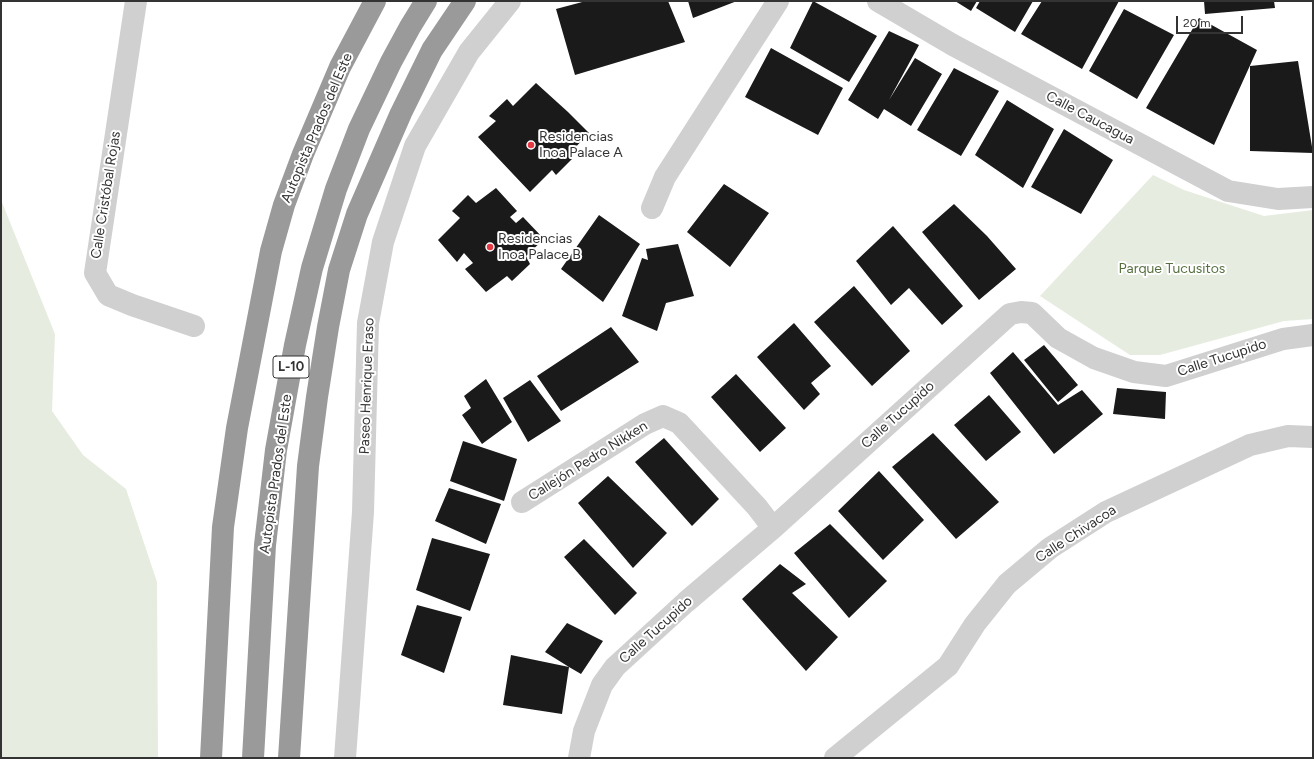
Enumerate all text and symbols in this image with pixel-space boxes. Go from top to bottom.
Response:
scale bar [1178,8,1245,34]
text: 20 m [1183,16,1211,30]
street label: Autopista Prados del Este [278,51,356,205]
street label: Calle Caucagua [1043,88,1137,148]
place label: Residencias Inoa Palace A [539,129,623,162]
street label: Calle Cristóbal Rojas [88,130,124,260]
marker: Residencias Inoa Palace A [526,140,536,150]
place label: Residencias Inoa Palace B [498,231,581,264]
marker: Residencias Inoa Palace B [485,242,495,252]
park label: Parque Tucusitos [1119,261,1225,277]
street label: Paseo Henrique Eraso [356,317,378,455]
street label: Calle Tucupido [1175,336,1269,380]
road number: L-10 [273,356,309,378]
street label: Calle Tucupido [858,378,938,452]
street label: Autopista Prados del Este [256,393,296,555]
street label: Callejón Pedro Nikken [525,418,651,504]
street label: Calle Chivacoa [1033,502,1119,566]
street label: Calle Tucupido [616,593,696,667]

